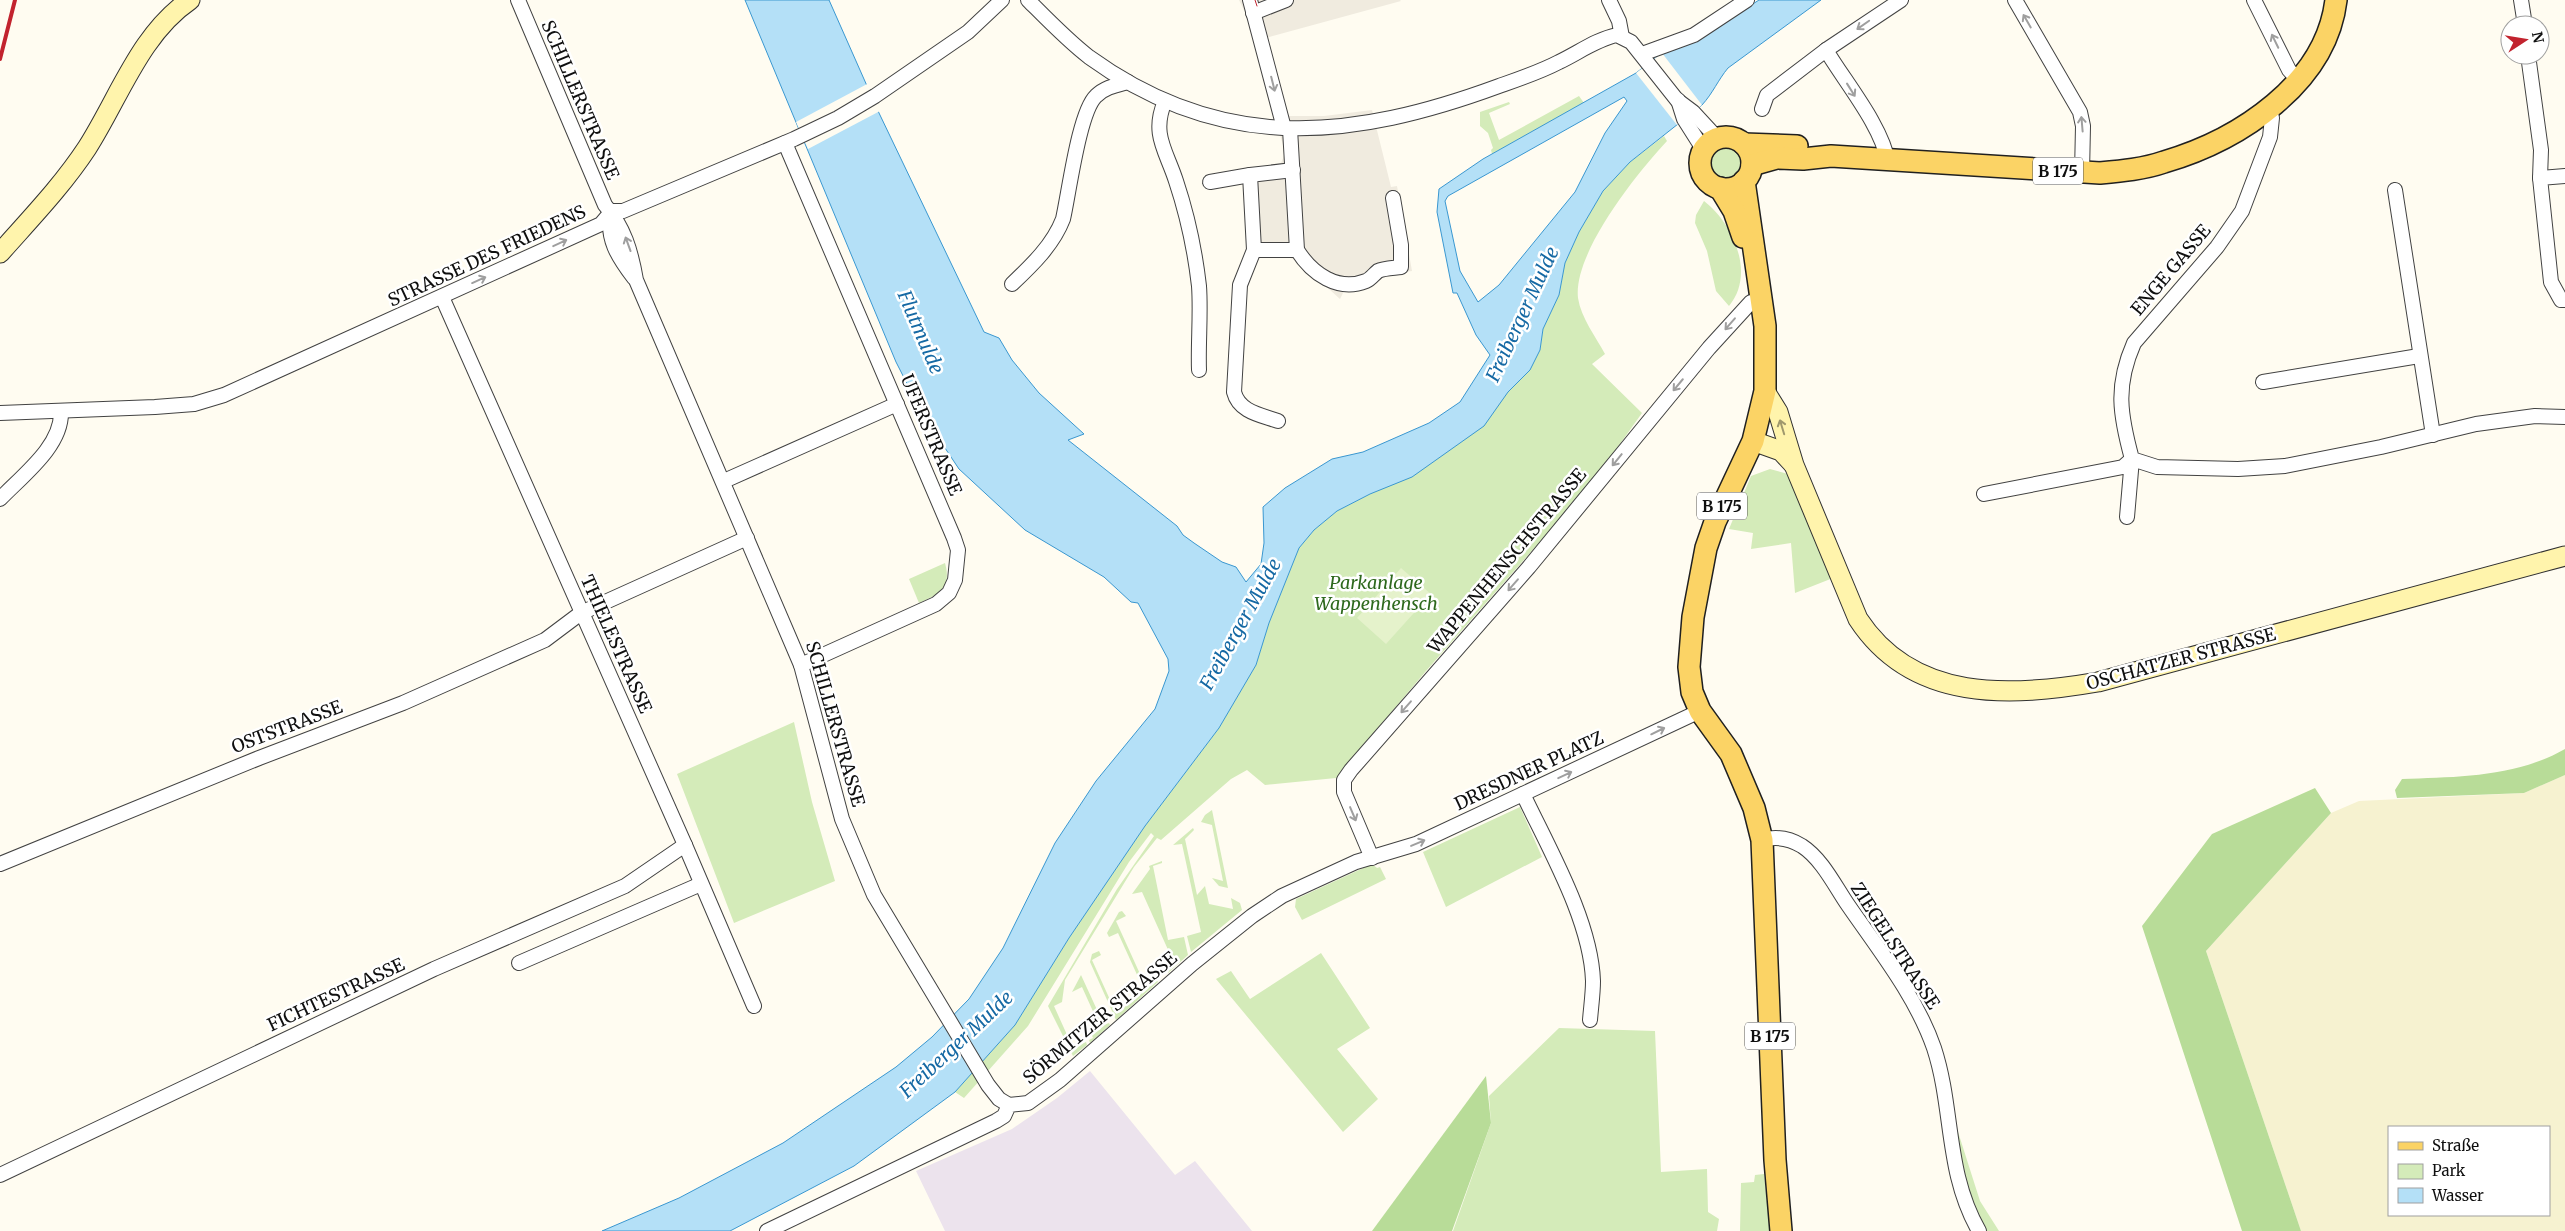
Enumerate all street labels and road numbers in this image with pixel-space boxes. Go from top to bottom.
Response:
street label: SCHILLERSTRASSE [536,17,625,183]
road number: B 175 [2033,158,2083,185]
street label: STRASSE DES FRIEDENS [384,199,590,312]
street label: ENGE GASSE [2126,219,2216,320]
street label: UFERSTRASSE [896,371,968,499]
street label: WAPPENHENSCHSTRASSE [1422,463,1591,659]
road number: B 175 [1697,492,1747,520]
street label: THIELESTRASSE [576,571,657,717]
street label: OSCHATZER STRASSE [2084,622,2279,695]
street label: SCHILLERSTRASSE [801,639,870,810]
street label: OSTSTRASSE [228,695,346,758]
street label: DRESDNER PLATZ [1451,726,1607,815]
street label: ZIEGELSTRASSE [1846,878,1945,1014]
street label: SÖRMITZER STRASSE [1018,946,1182,1089]
street label: FICHTESTRASSE [264,952,409,1036]
road number: B 175 [1745,1022,1795,1050]

